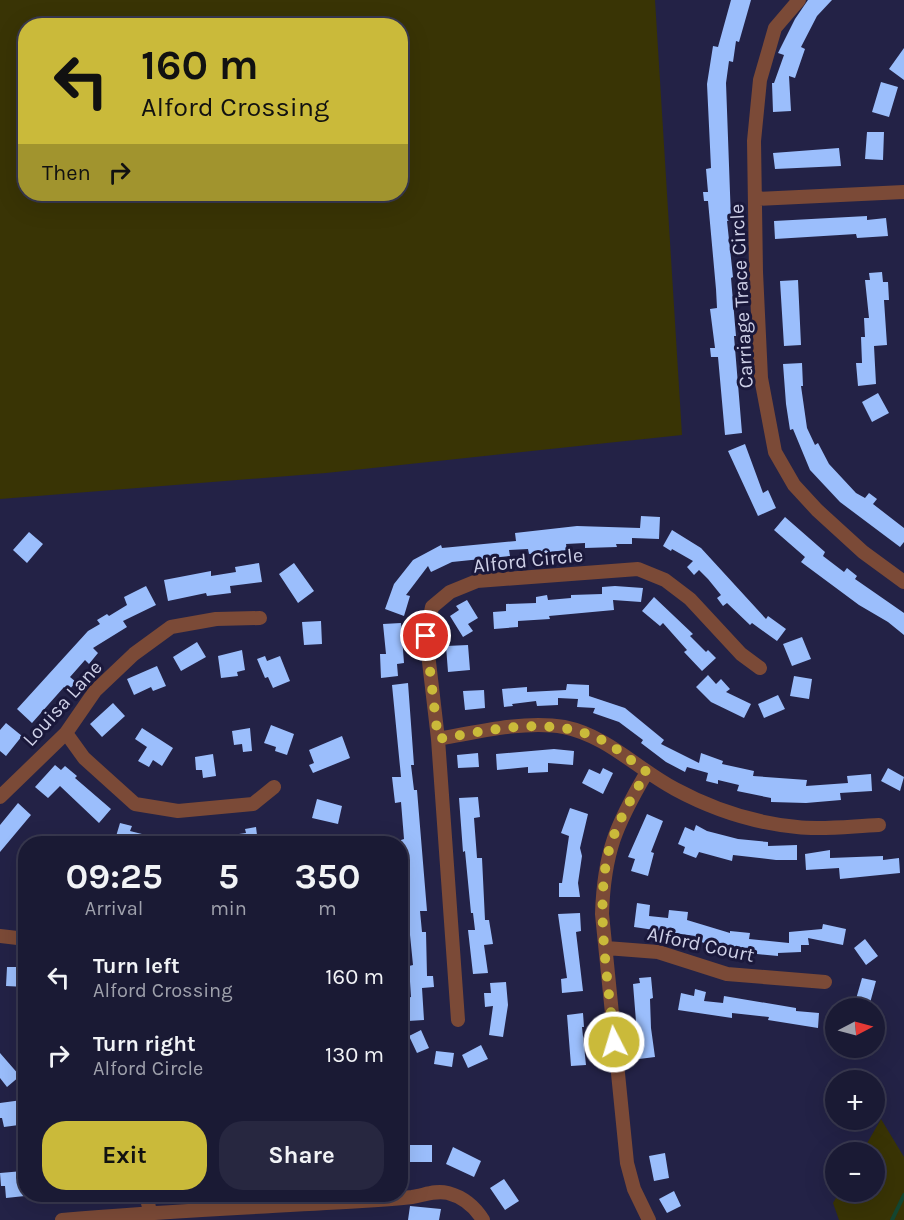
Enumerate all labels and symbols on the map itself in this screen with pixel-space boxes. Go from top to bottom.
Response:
street label: Carriage Trace Circle [725,203,758,389]
street label: Alford Circle [472,543,584,578]
pin [400,610,451,661]
street label: Louisa Lane [18,656,107,751]
street label: Alford Court [645,922,757,967]
north arrow [825,998,885,1058]
position arrow [582,1010,646,1074]

